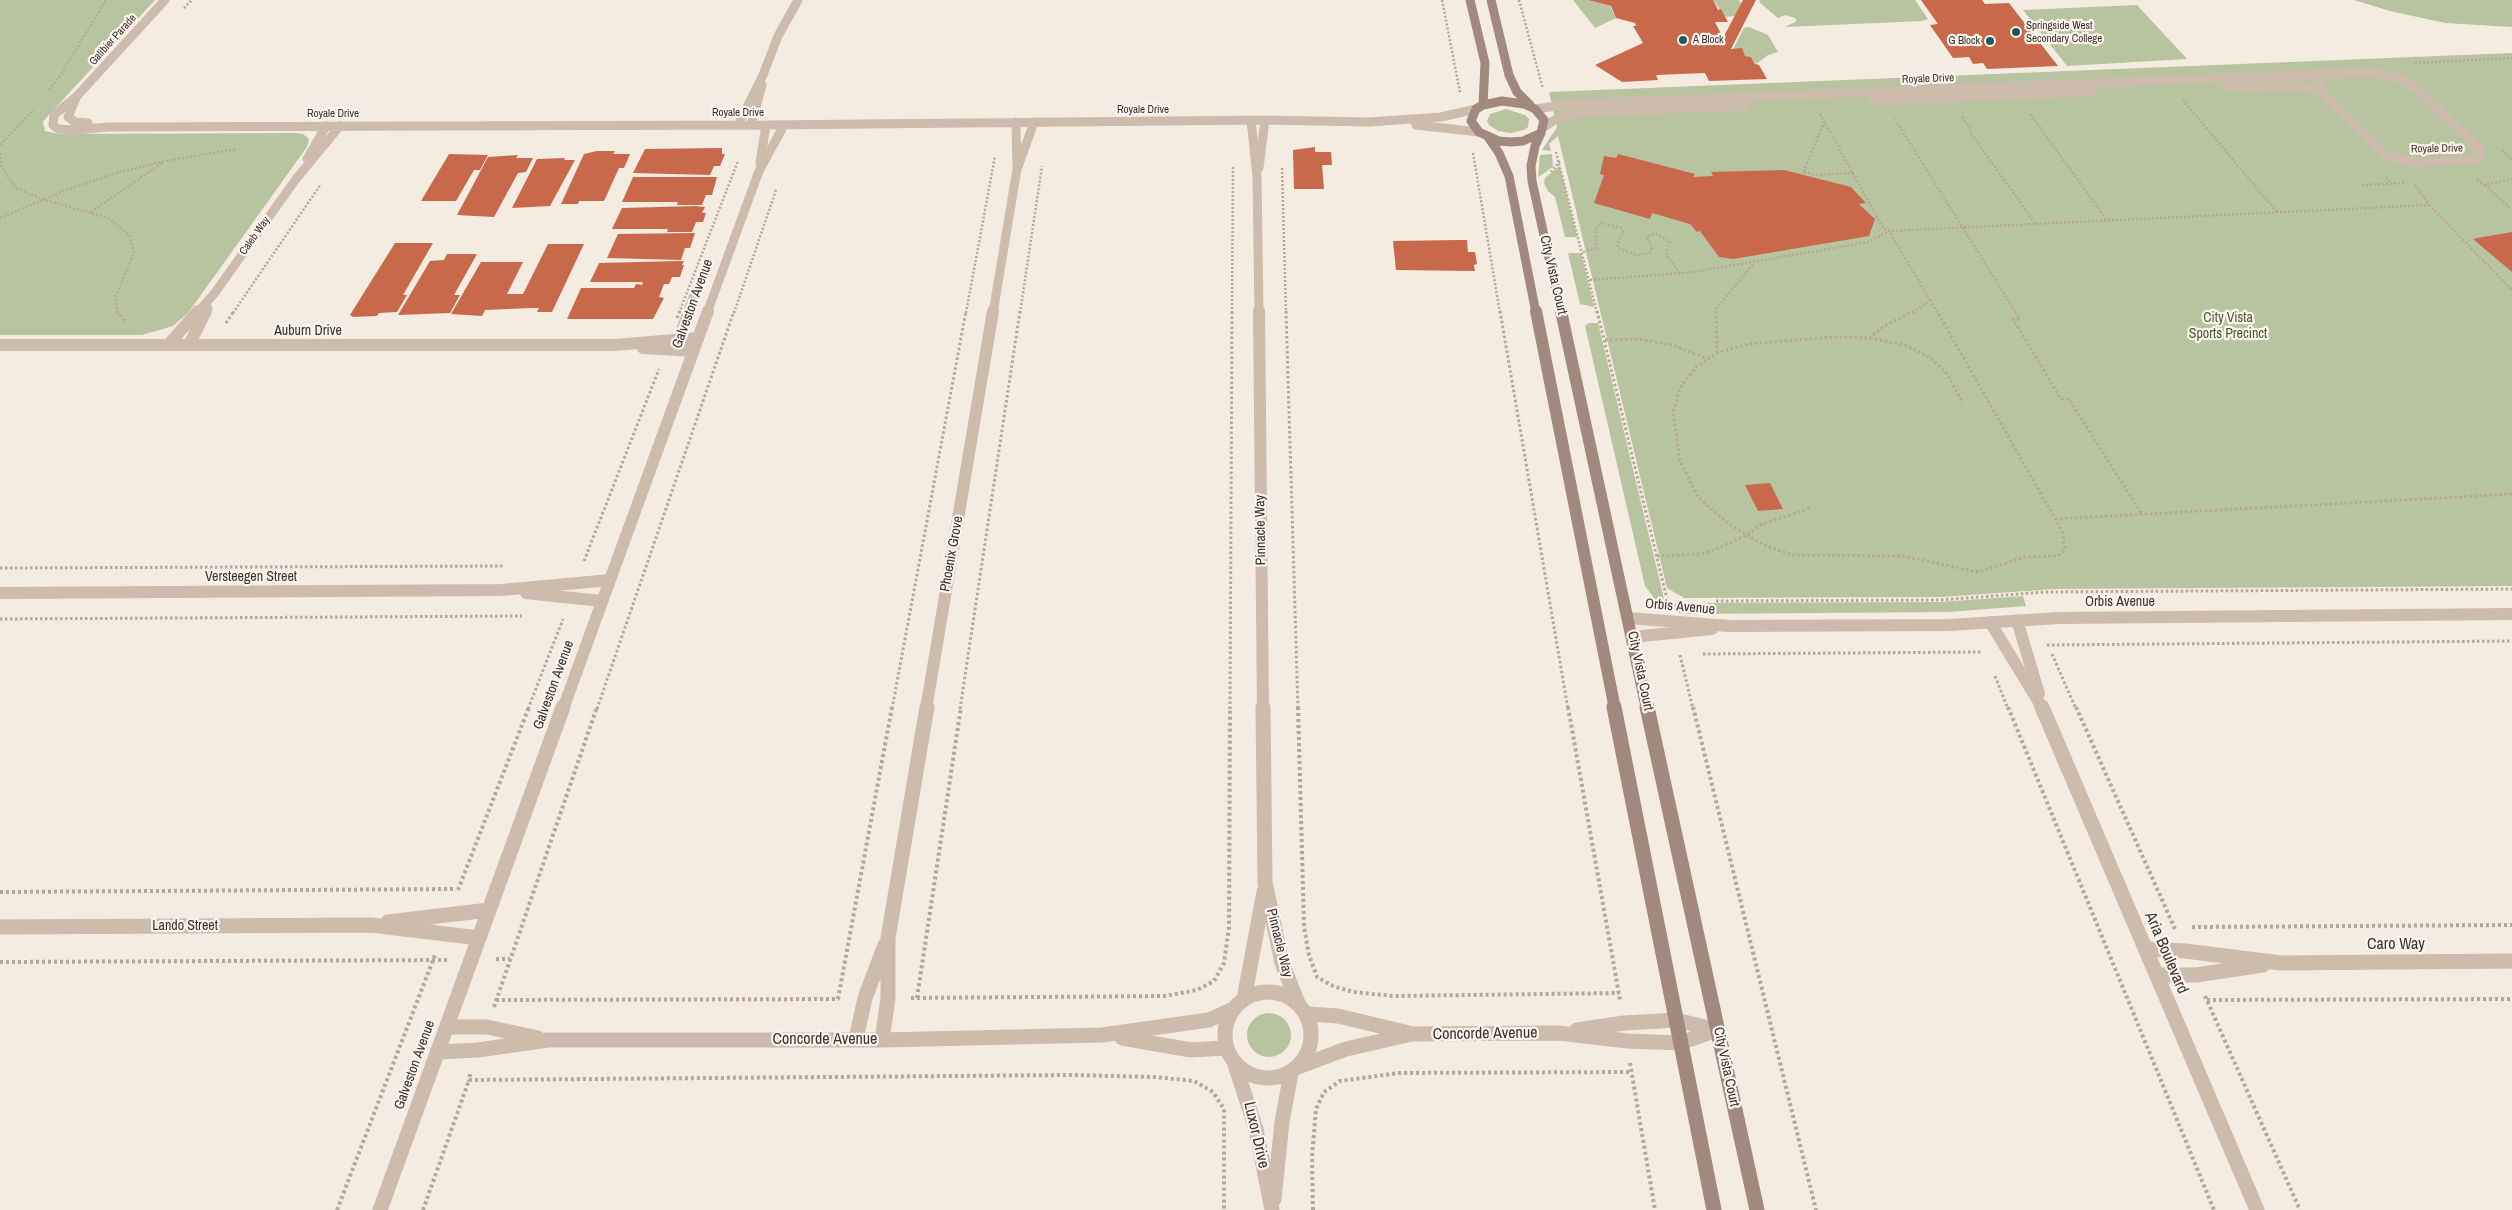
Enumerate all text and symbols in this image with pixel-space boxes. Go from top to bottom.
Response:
street label: Galibier Parade [87,12,139,68]
place label: Springside West Secondary College [2026,19,2102,45]
marker: Springside West Secondary College [2010,26,2022,38]
place label: A Block [1693,33,1724,47]
marker: A Block [1677,34,1689,46]
place label: G Block [1948,34,1980,48]
marker: G Block [1984,35,1996,47]
street label: Royale Drive [1902,71,1954,87]
street label: Royale Drive [1117,103,1169,117]
street label: Royale Drive [712,106,764,120]
street label: Royale Drive [307,107,359,121]
street label: Royale Drive [2411,142,2463,156]
street label: Caleb Way [237,214,273,258]
street label: City Vista Court [1536,234,1570,316]
street label: Galveston Avenue [669,257,717,351]
park label: City Vista Sports Precinct [2189,310,2267,342]
street label: Auburn Drive [274,323,342,339]
street label: Pinnacle Way [1252,495,1270,565]
street label: Phoenix Grove [937,515,967,593]
street label: Versteegen Street [205,569,297,585]
street label: Orbis Avenue [2085,594,2155,610]
street label: Orbis Avenue [1644,596,1716,618]
street label: City Vista Court [1623,630,1657,712]
street label: Galveston Avenue [530,638,578,732]
street label: Pinnacle Way [1262,907,1296,979]
street label: Aria Boulevard [2140,909,2192,997]
street label: Lando Street [152,918,218,934]
street label: Caro Way [2367,935,2425,955]
street label: Galveston Avenue [391,1018,439,1112]
street label: Concorde Avenue [1432,1023,1538,1045]
street label: City Vista Court [1709,1026,1743,1108]
street label: Concorde Avenue [773,1030,877,1050]
street label: Luxor Drive [1239,1100,1273,1170]

